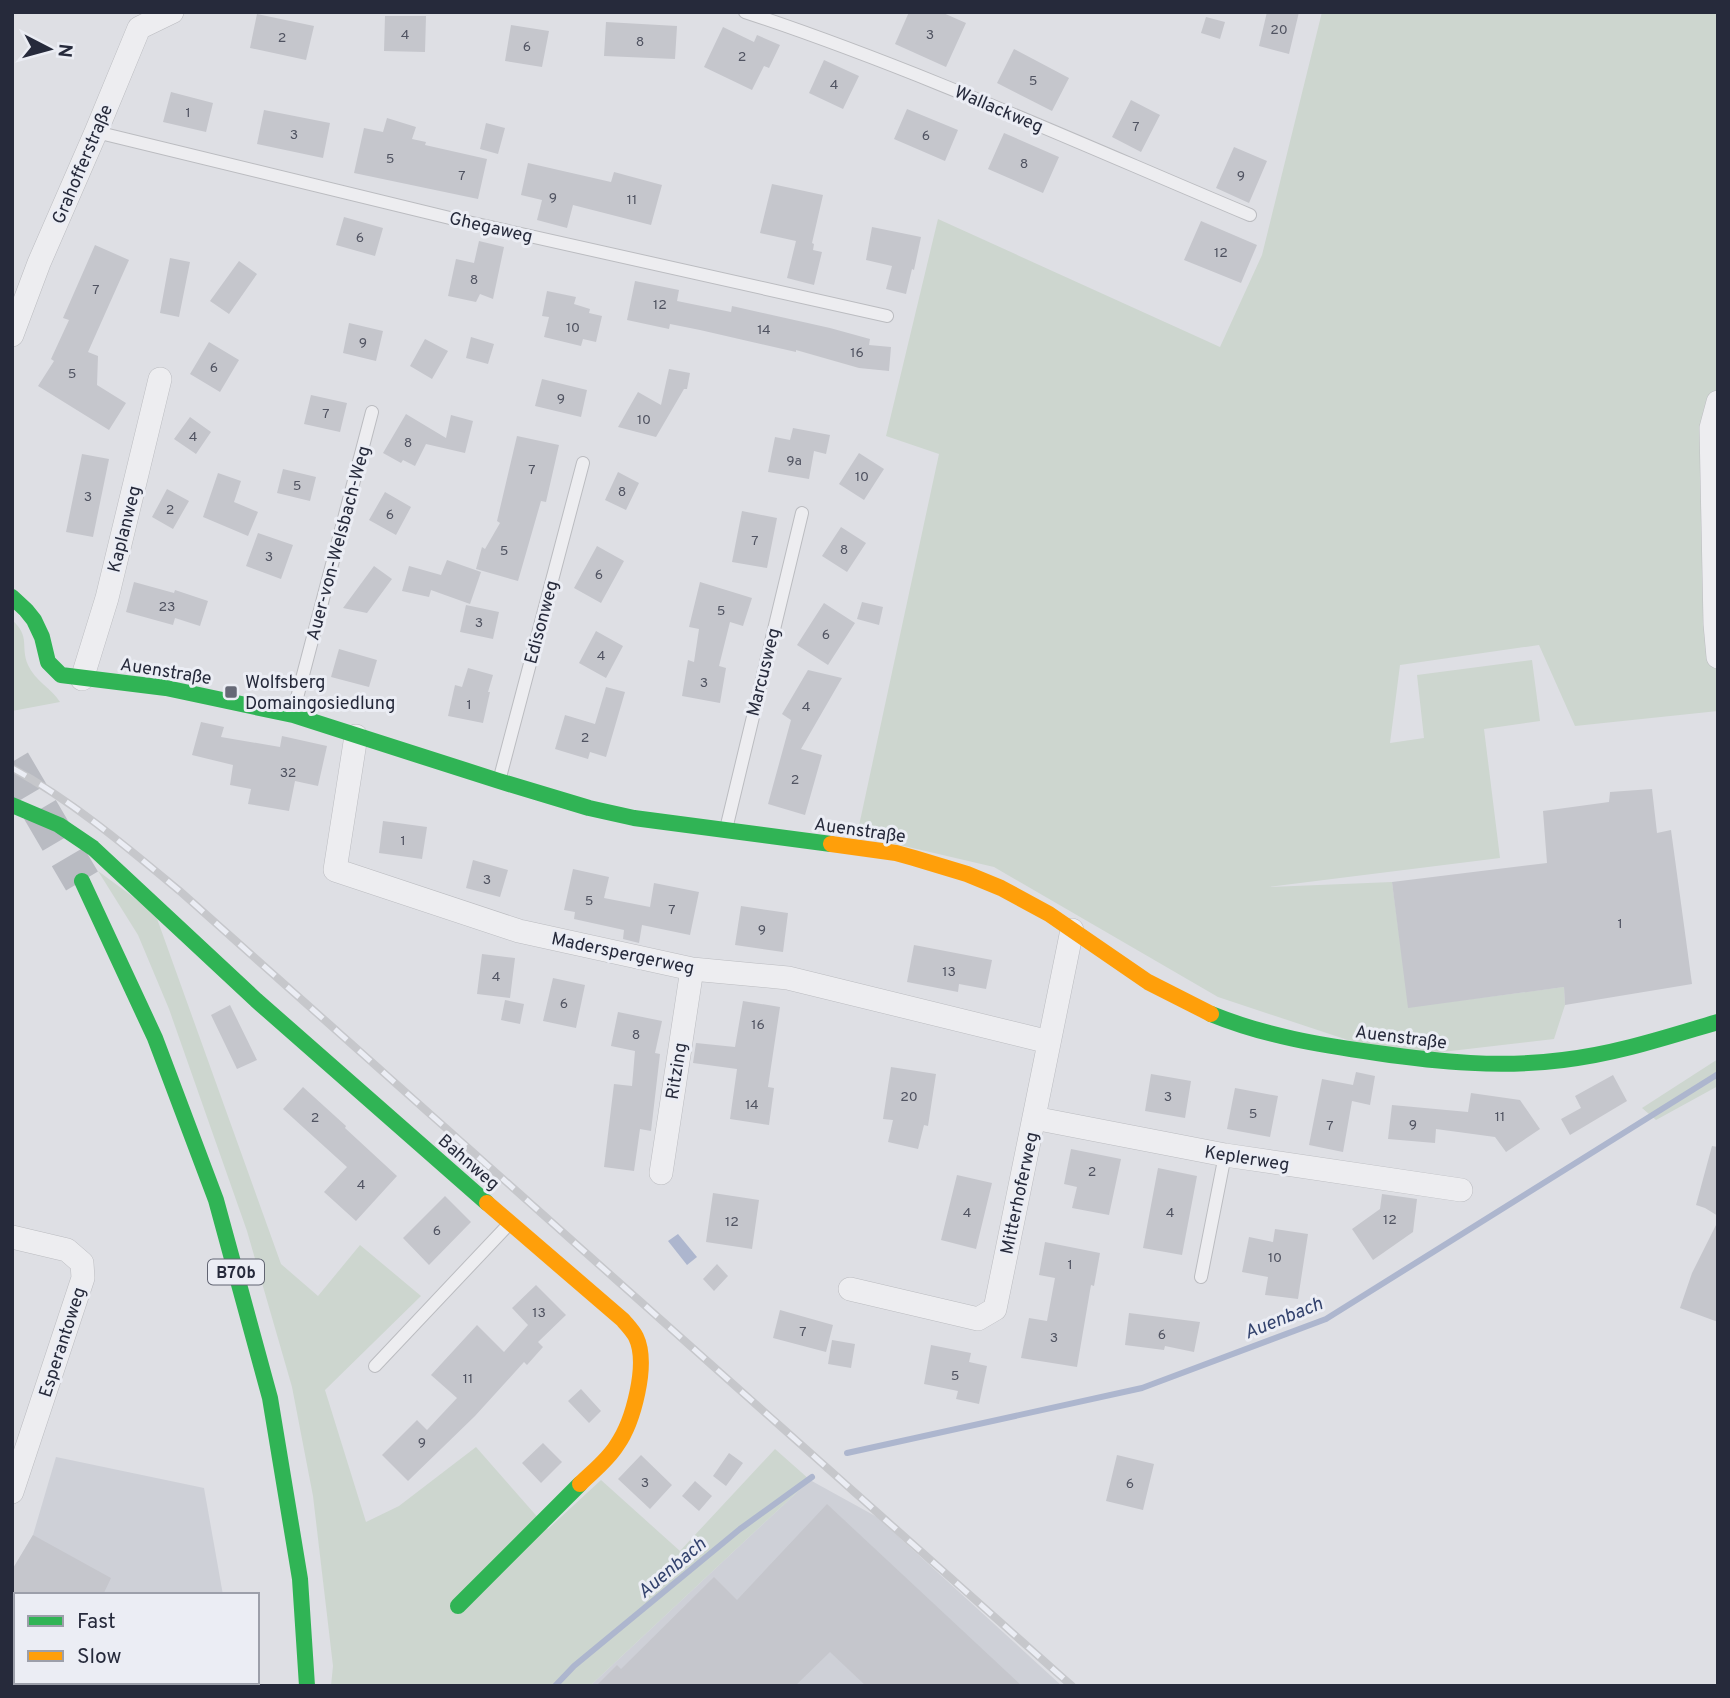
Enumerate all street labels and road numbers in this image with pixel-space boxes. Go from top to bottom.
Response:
street label: Wallackweg [950,81,1046,139]
street label: Grahofferstraße [48,101,119,228]
street label: Ghegaweg [447,208,535,249]
street label: Auer-von-Welsbach-Weg [302,444,377,643]
street label: Kaplanweg [104,484,147,575]
street label: Edisonweg [520,578,565,667]
street label: Marcusweg [742,626,787,719]
street label: Auenstraße [118,654,213,691]
street label: Auenstraße [813,814,907,849]
street label: Maderspergerweg [549,928,696,981]
street label: Auenstraße [1354,1021,1448,1056]
street label: Ritzing [662,1041,693,1101]
street label: Bahnweg [432,1130,504,1196]
street label: Mitterhoferweg [996,1130,1045,1257]
street label: Keplerweg [1203,1141,1291,1178]
road number: B70b [208,1260,264,1284]
street label: Esperantoweg [35,1284,92,1401]

